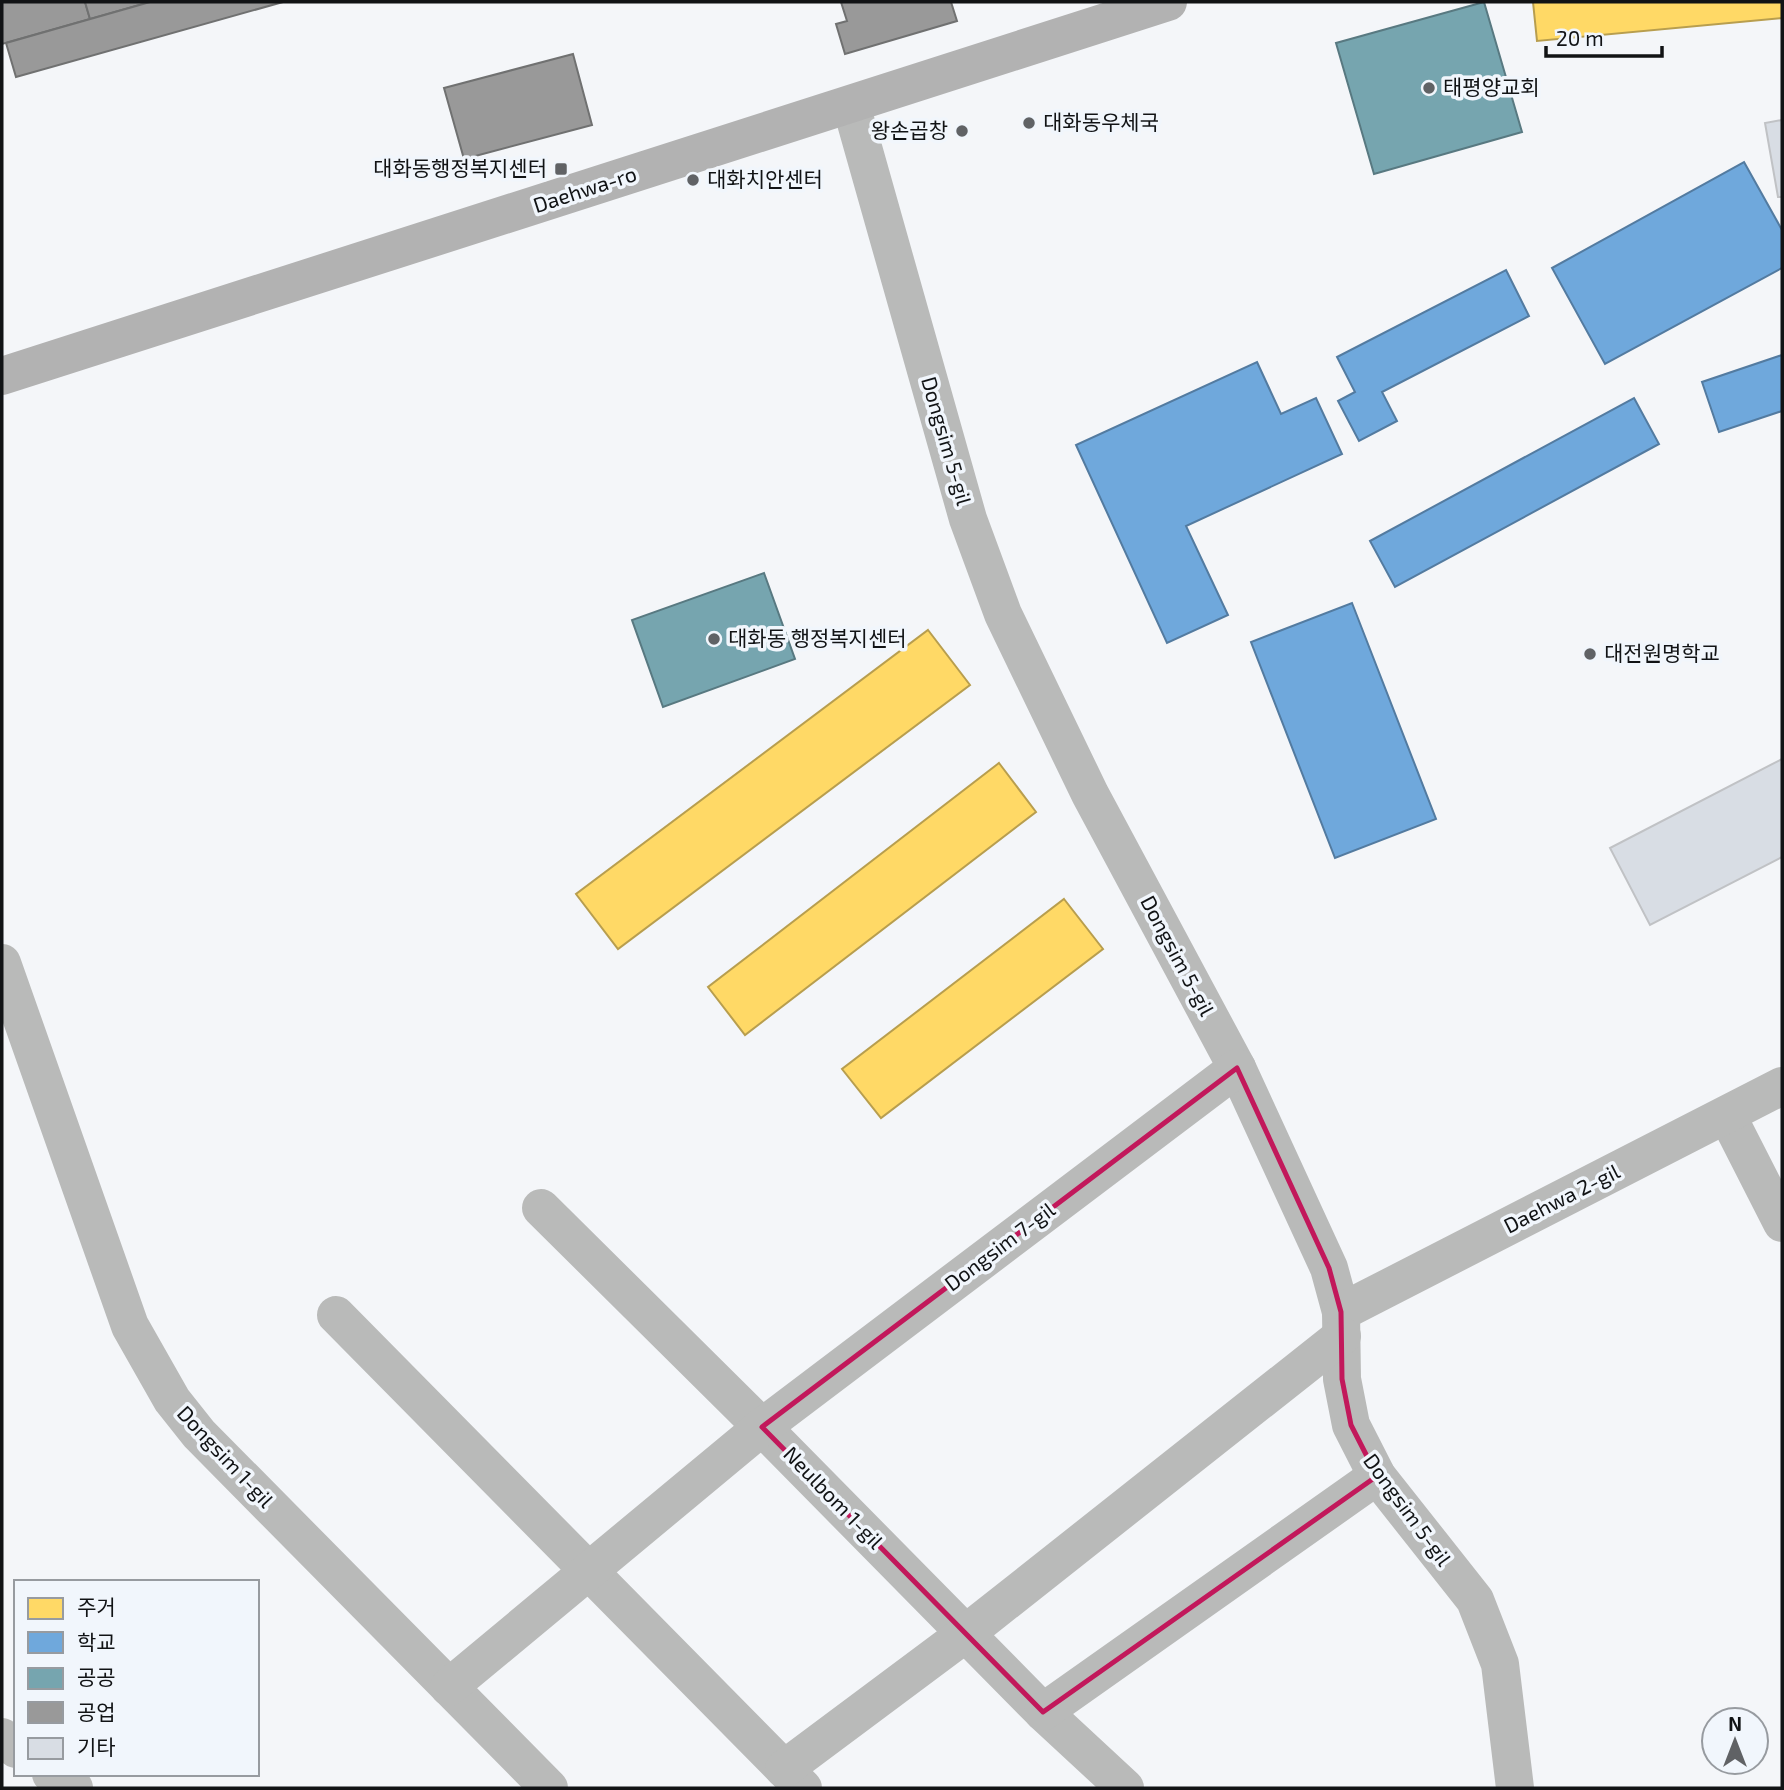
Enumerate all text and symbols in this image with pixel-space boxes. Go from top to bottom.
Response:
scale bar [1546,14,1662,58]
text: 20 m [1556,25,1604,50]
place label: 태평양교회 [1443,74,1540,99]
marker: 태평양교회 [1421,80,1437,96]
place label: 대화동우체국 [1043,109,1159,134]
marker: 대화동우체국 [1021,115,1037,131]
place label: 왕손곱창 [871,117,948,142]
marker: 왕손곱창 [954,123,970,139]
place label: 대화동행정복지센터 [373,155,547,180]
street label: Daehwa-ro [530,160,639,217]
marker: 대화동행정복지센터 [553,161,569,177]
place label: 대화치안센터 [707,166,823,191]
marker: 대화치안센터 [685,172,701,188]
street label: Dongsim 5-gil [917,373,978,508]
place label: 대화동 행정복지센터 [728,625,907,650]
marker: 대화동 행정복지센터 [706,631,722,647]
place label: 대전원명학교 [1604,640,1720,665]
marker: 대전원명학교 [1582,646,1598,662]
street label: Dongsim 5-gil [1136,891,1221,1020]
street label: Daehwa 2-gil [1499,1157,1624,1238]
street label: Dongsim 7-gil [939,1196,1060,1295]
street label: Dongsim 1-gil [173,1400,280,1512]
street label: Neulbom 1-gil [779,1441,890,1554]
street label: Dongsim 5-gil [1359,1448,1458,1571]
legend [14,1580,259,1776]
text: 주거 [77,1594,116,1619]
text: 학교 [77,1629,116,1654]
text: 공공 [77,1664,116,1689]
text: 공업 [77,1699,116,1724]
north arrow [1700,1706,1770,1776]
text: N [1728,1712,1742,1735]
text: 기타 [77,1734,116,1759]

